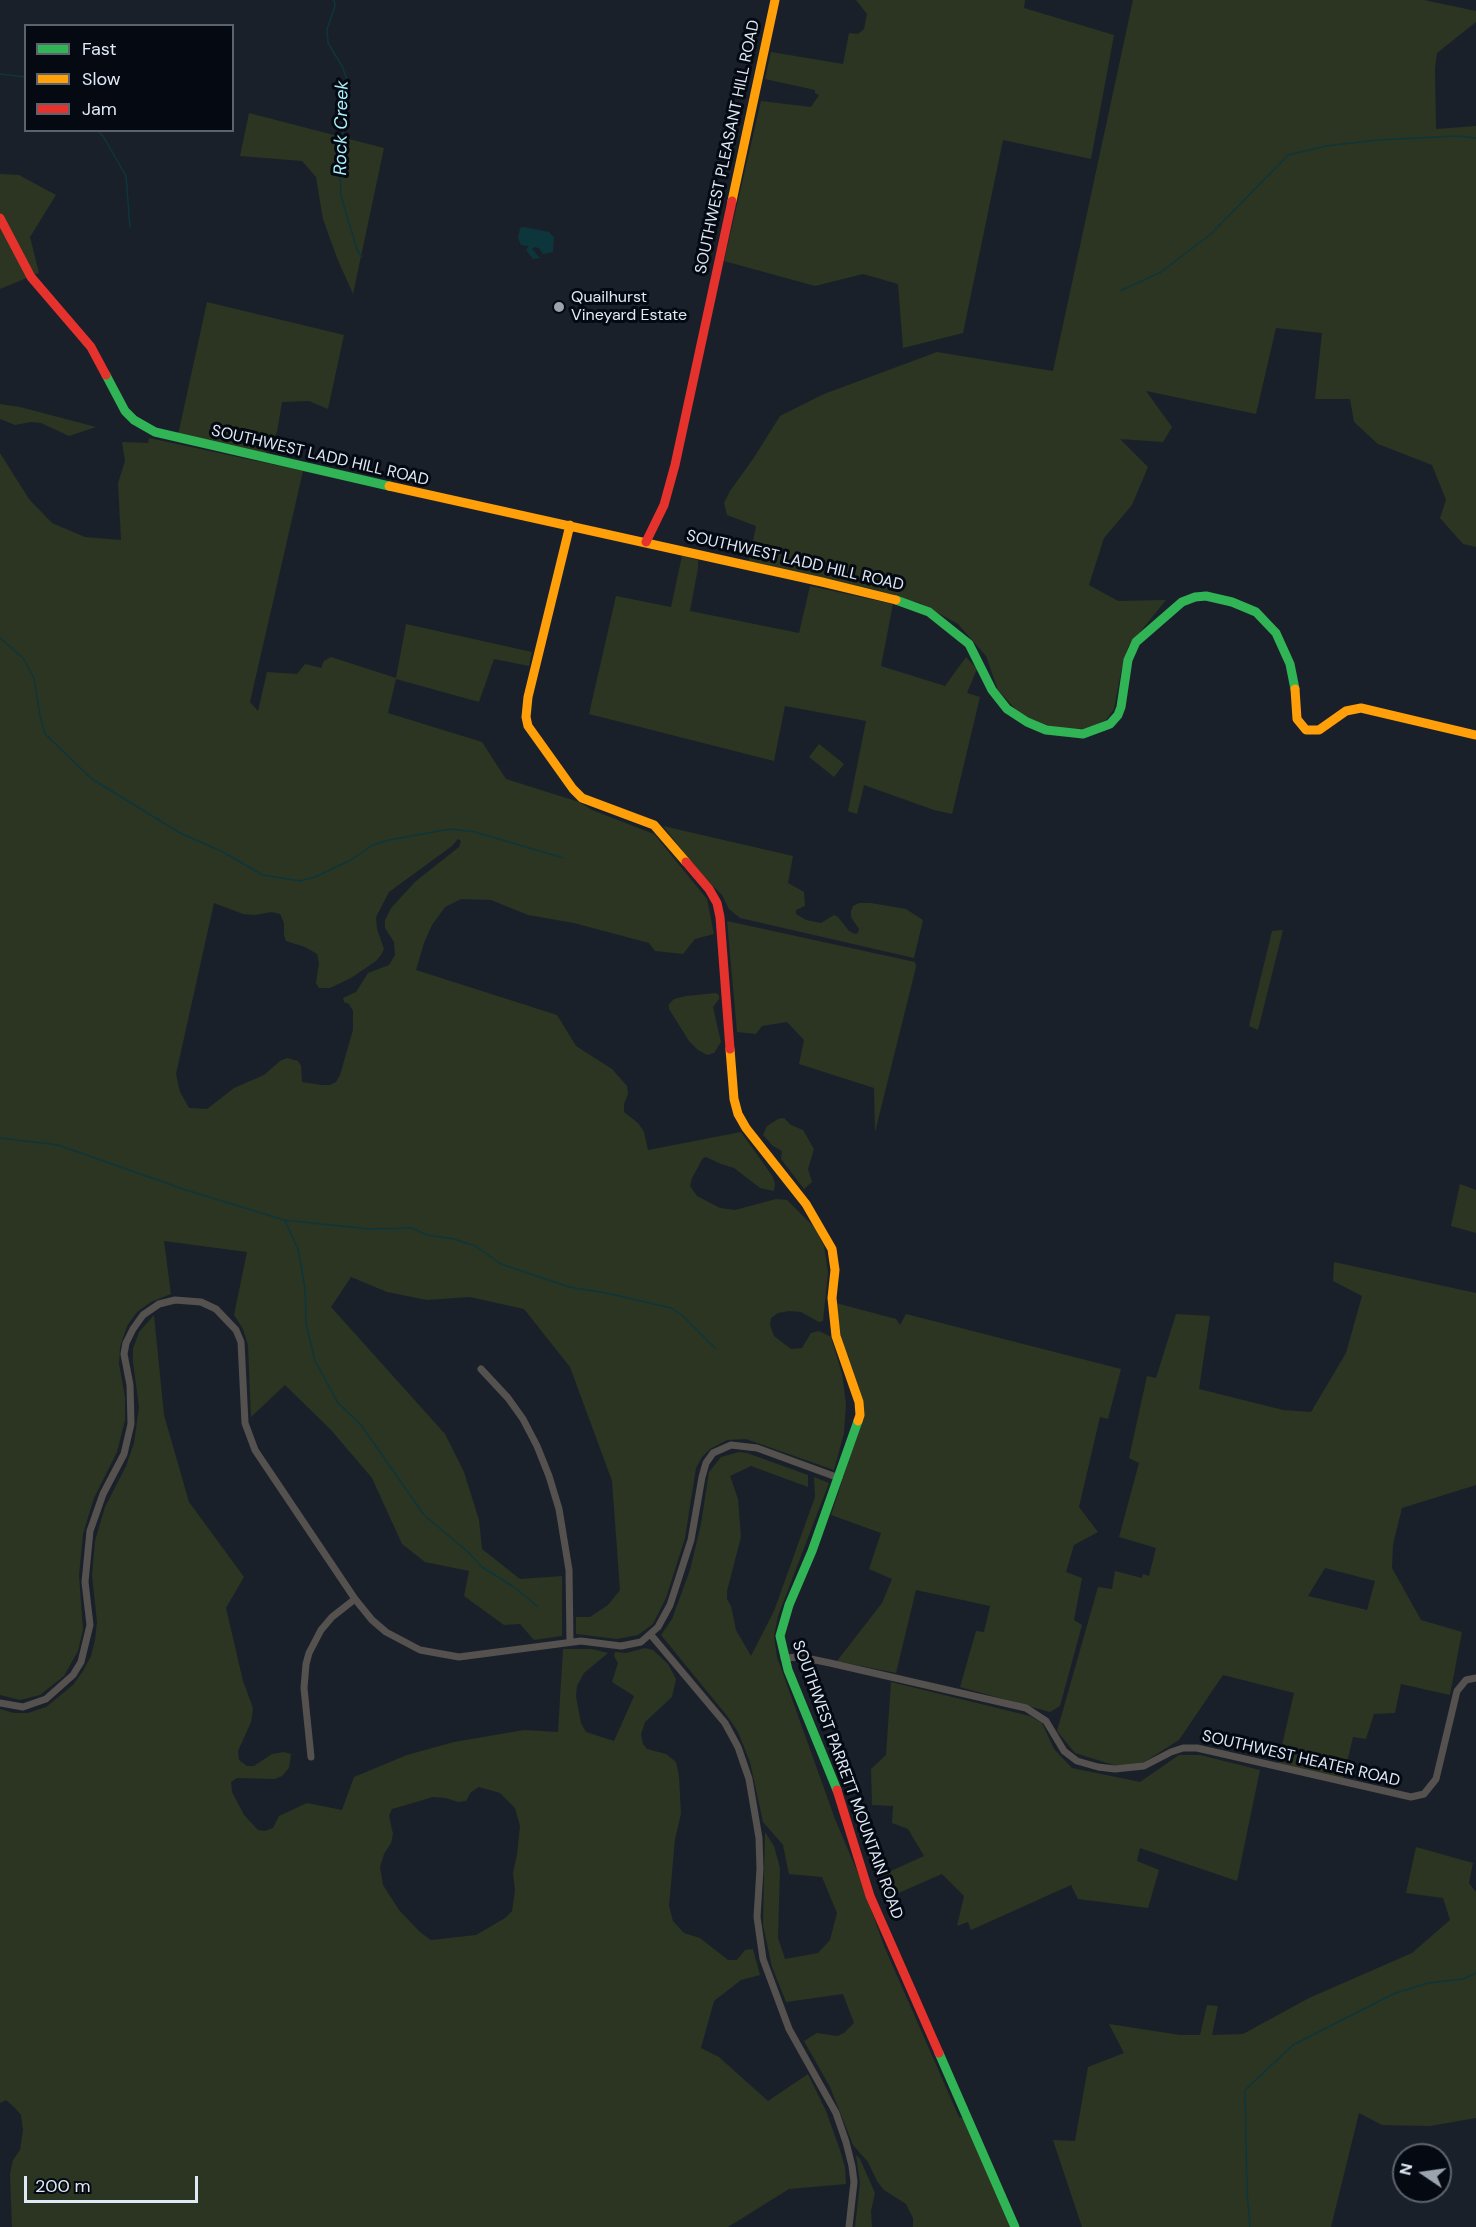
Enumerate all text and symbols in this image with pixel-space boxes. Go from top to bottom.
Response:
street label: SOUTHWEST PLEASANT HILL ROAD [692,18,764,276]
legend [24,24,234,132]
text: Fast [82,37,117,61]
text: Slow [82,67,121,91]
water label: Rock Creek [330,80,354,176]
text: Jam [82,97,117,121]
place label: Quailhurst Vineyard Estate [571,288,687,326]
marker: Quailhurst Vineyard Estate [552,300,566,314]
street label: SOUTHWEST LADD HILL ROAD [209,422,431,490]
street label: SOUTHWEST LADD HILL ROAD [684,527,906,595]
street label: SOUTHWEST PARRETT MOUNTAIN ROAD [788,1638,906,1922]
street label: SOUTHWEST HEATER ROAD [1200,1727,1402,1791]
north arrow [1392,2143,1452,2203]
text: N [1394,2161,1417,2177]
scale bar [27,2164,201,2202]
text: 200 m [35,2174,91,2198]

